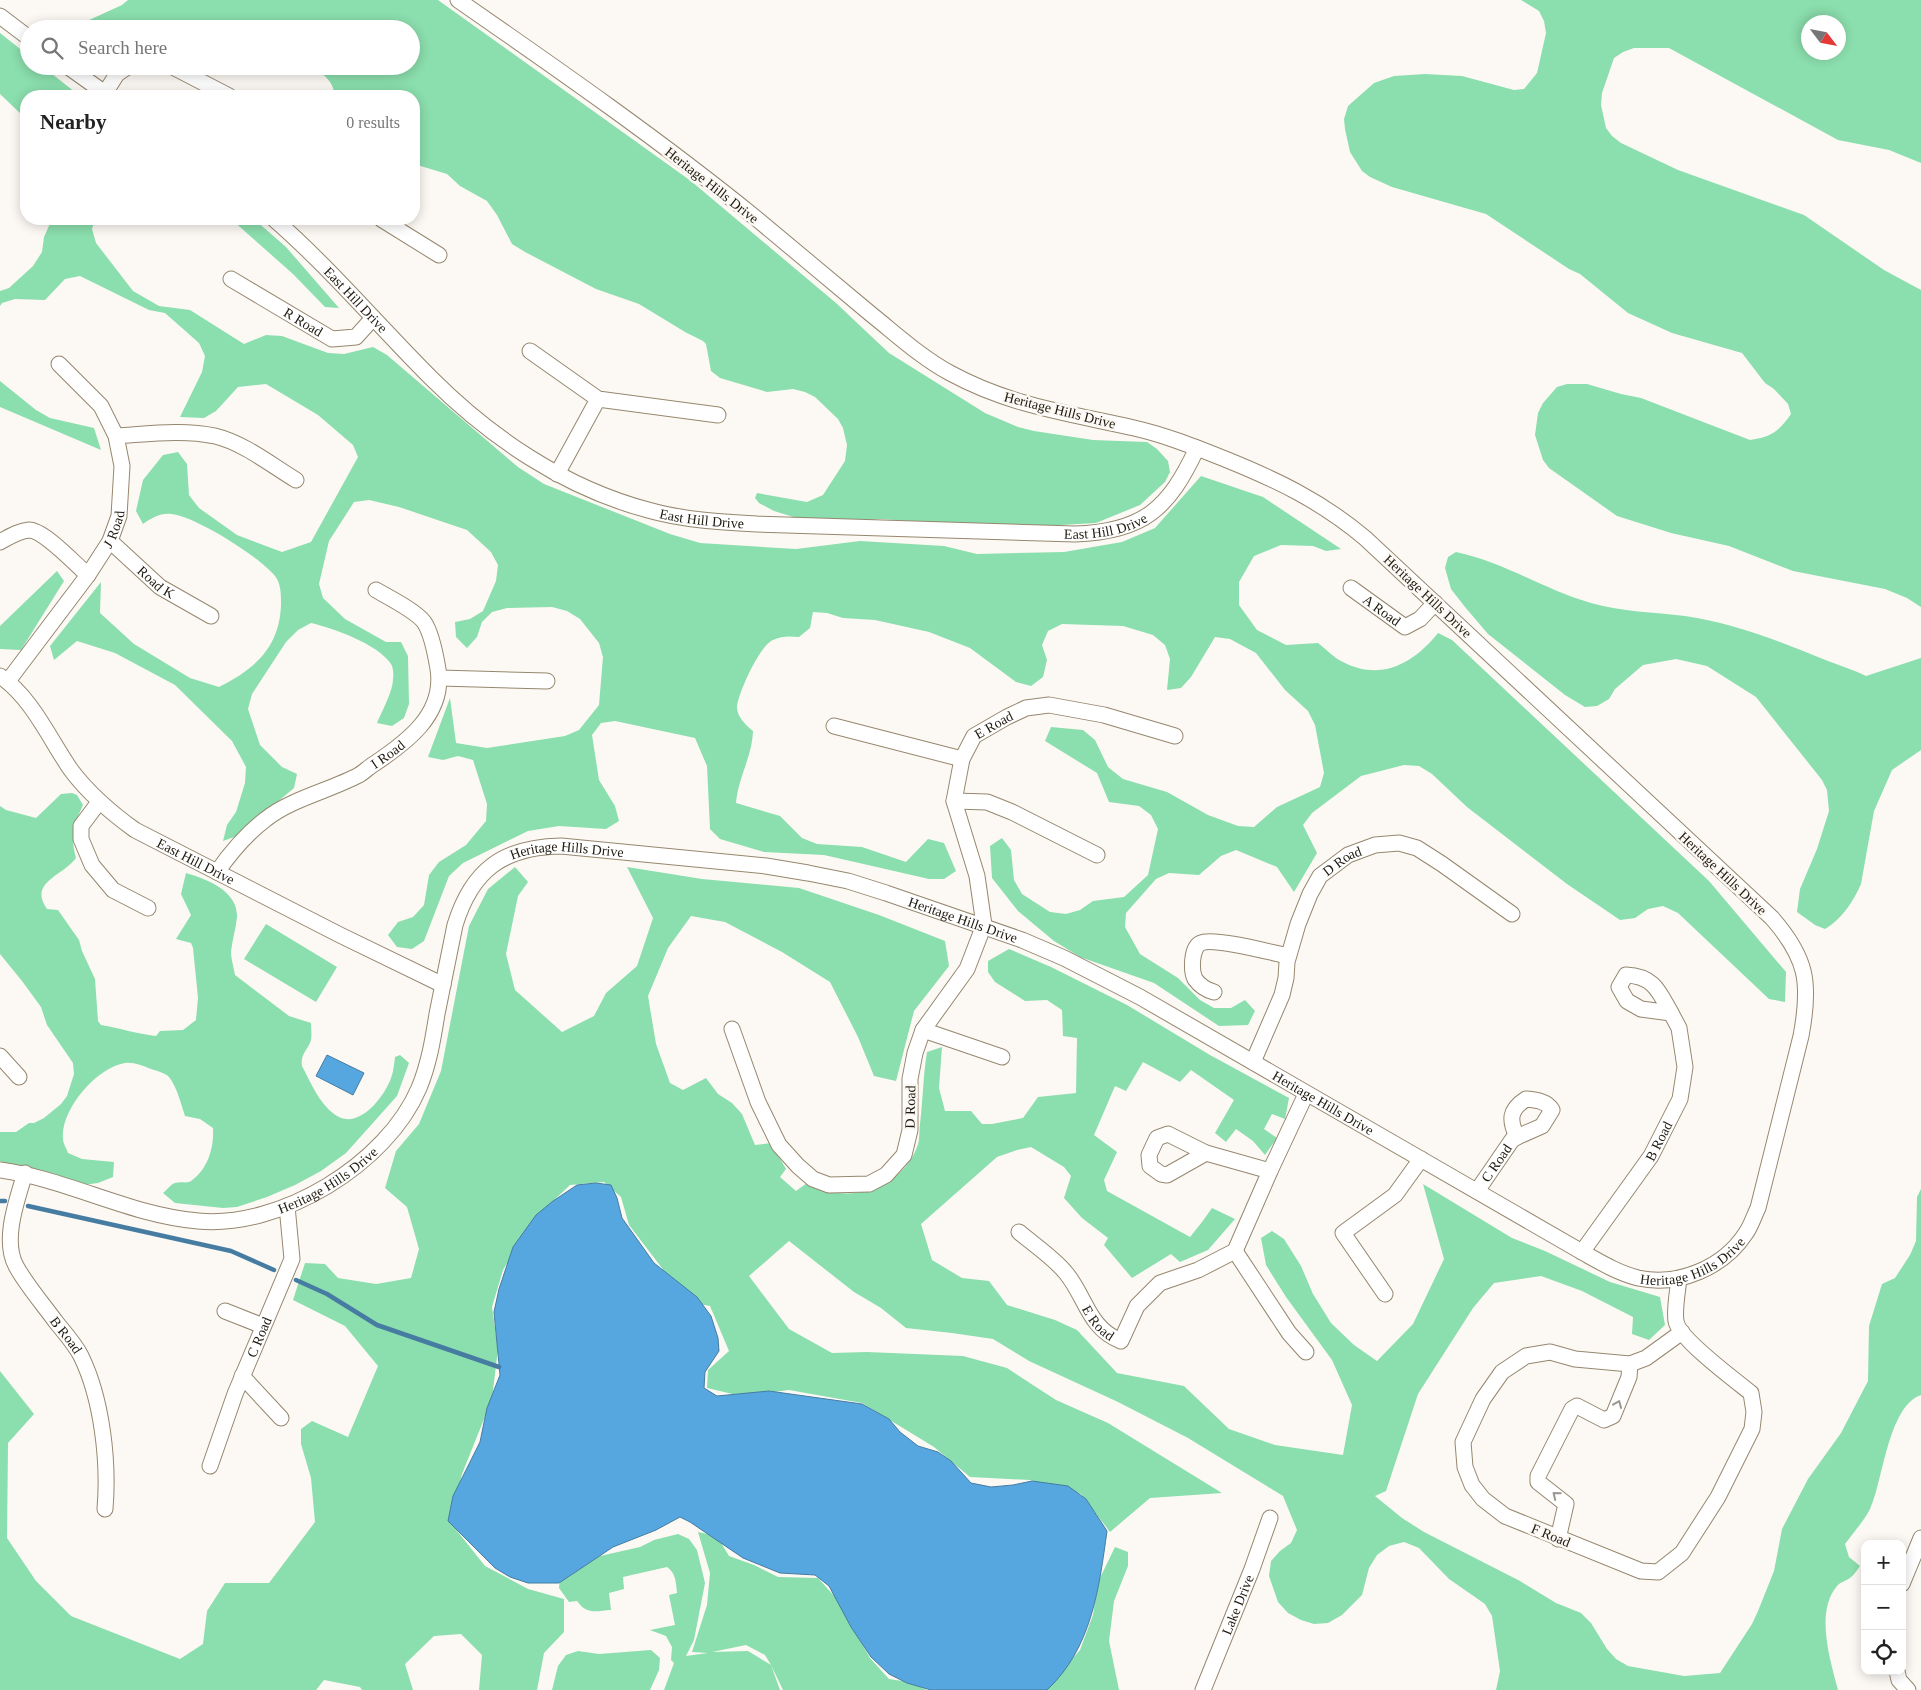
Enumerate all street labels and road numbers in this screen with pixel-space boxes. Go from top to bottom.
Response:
street label: Heritage Hills Drive [662,144,761,226]
street label: East Hill Drive [321,264,390,336]
street label: R Road [281,305,325,340]
street label: Heritage Hills Drive [1003,389,1117,432]
street label: East Hill Drive [658,506,744,531]
street label: J Road [101,510,127,551]
street label: East Hill Drive [1064,511,1150,542]
street label: Heritage Hills Drive [1381,552,1475,641]
street label: Road K [134,563,177,602]
street label: A Road [1360,592,1403,629]
street label: E Road [972,708,1015,742]
street label: I Road [368,738,408,772]
street label: Heritage Hills Drive [1676,829,1770,918]
street label: East Hill Drive [154,836,237,888]
street label: Heritage Hills Drive [508,839,624,863]
street label: D Road [1320,844,1364,879]
street label: Heritage Hills Drive [906,894,1019,946]
street label: Heritage Hills Drive [1270,1068,1376,1138]
street label: D Road [903,1085,918,1129]
street label: B Road [1643,1119,1675,1164]
street label: C Road [1478,1142,1515,1185]
street label: Heritage Hills Drive [276,1144,381,1217]
street label: Heritage Hills Drive [1639,1235,1748,1288]
street label: E Road [1079,1303,1117,1344]
street label: B Road [47,1314,85,1356]
street label: C Road [244,1315,275,1360]
street label: F Road [1529,1521,1573,1550]
street label: Lake Drive [1219,1573,1257,1637]

